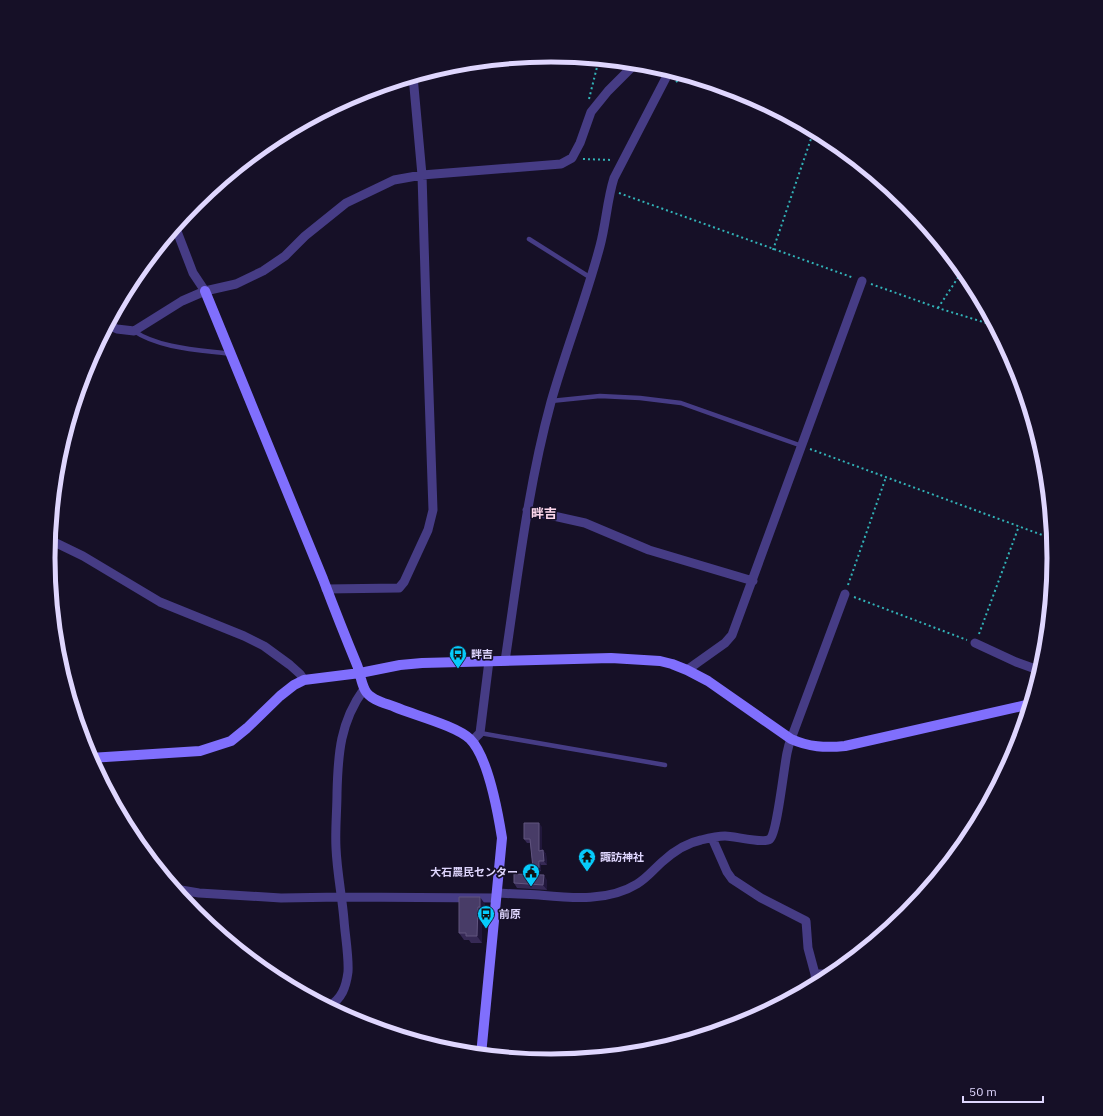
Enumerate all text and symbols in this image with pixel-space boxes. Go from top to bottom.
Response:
district label: 畔吉 [531,505,557,522]
bus stop icon: 畔吉 [448,644,468,669]
place label: 畔吉 [471,647,493,661]
temple icon: 諏訪神社 [577,847,597,872]
place label: 諏訪神社 [600,850,644,864]
public building icon: 大石農民センター [521,862,541,887]
place label: 大石農民センター [430,865,518,879]
bus stop icon: 前原 [476,904,496,929]
place label: 前原 [499,907,521,921]
scale bar [963,1078,1043,1104]
text: 50 m [969,1084,997,1099]

